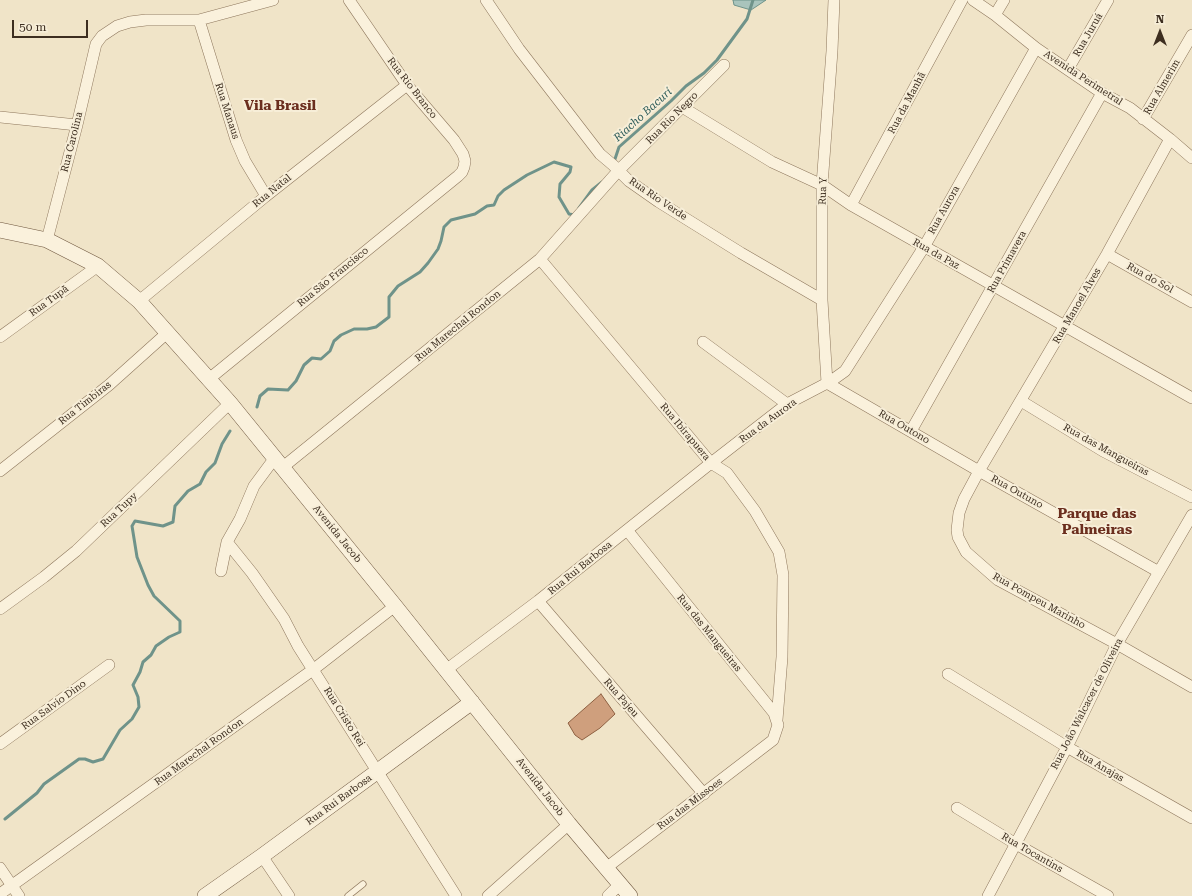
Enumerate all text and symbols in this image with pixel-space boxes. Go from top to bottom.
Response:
street label: Rua Juruá [1071,11,1105,59]
scale bar [14,12,90,38]
north arrow [1140,12,1180,52]
text: N [1156,13,1164,26]
text: 50 m [19,20,46,34]
street label: Avenida Perimetral [1041,48,1125,108]
street label: Rua Rio Branco [384,55,440,121]
street label: Rua Almerim [1141,57,1183,117]
street label: Rua da Manhã [886,70,928,136]
street label: Rua Manaus [212,81,242,141]
water label: Riacho Bacurí [611,85,675,145]
street label: Rua Rio Negro [643,89,701,147]
district label: Vila Brasil [244,98,316,114]
street label: Rua Carolina [59,111,85,173]
street label: Rua Natal [250,172,294,210]
street label: Rua Rio Verde [627,175,689,223]
street label: Rua Y [817,177,829,205]
street label: Rua Aurora [926,184,962,236]
street label: Rua Primavera [985,229,1029,295]
street label: Rua da Paz [911,236,961,272]
street label: Rua São Francisco [295,245,371,309]
street label: Rua do Sol [1125,260,1175,296]
street label: Rua Manoel Alves [1050,266,1104,346]
street label: Rua Tupã [27,283,71,319]
street label: Rua Marechal Rondon [413,288,503,364]
street label: Rua Timbiras [56,379,114,427]
street label: Rua da Aurora [737,396,799,446]
street label: Rua Ibirapuera [657,401,713,463]
street label: Rua Outono [876,407,932,447]
street label: Rua das Mangueiras [1061,421,1151,479]
street label: Rua Outuno [989,473,1045,511]
street label: Rua Tupy [98,490,140,530]
street label: Avenida Jacob [310,503,364,565]
district label: Parque das Palmeiras [1057,506,1137,538]
street label: Rua Rui Barbosa [546,539,614,597]
street label: Rua Pompeu Marinho [990,570,1088,632]
street label: Rua das Mangueiras [674,592,744,674]
street label: Rua João Walcacer de Oliveira [1049,636,1125,772]
street label: Rua Pajeu [601,676,641,720]
street label: Rua Salvio Dino [19,678,89,732]
street label: Rua Cristo Rei [321,685,367,749]
street label: Rua Marechal Rondon [152,716,246,788]
street label: Rua Anajas [1074,748,1126,784]
street label: Avenida Jacob [514,755,566,819]
street label: Rua Rui Barbosa [304,772,374,828]
street label: Rua das Missoes [655,776,725,832]
street label: Rua Tocantins [999,831,1065,875]

